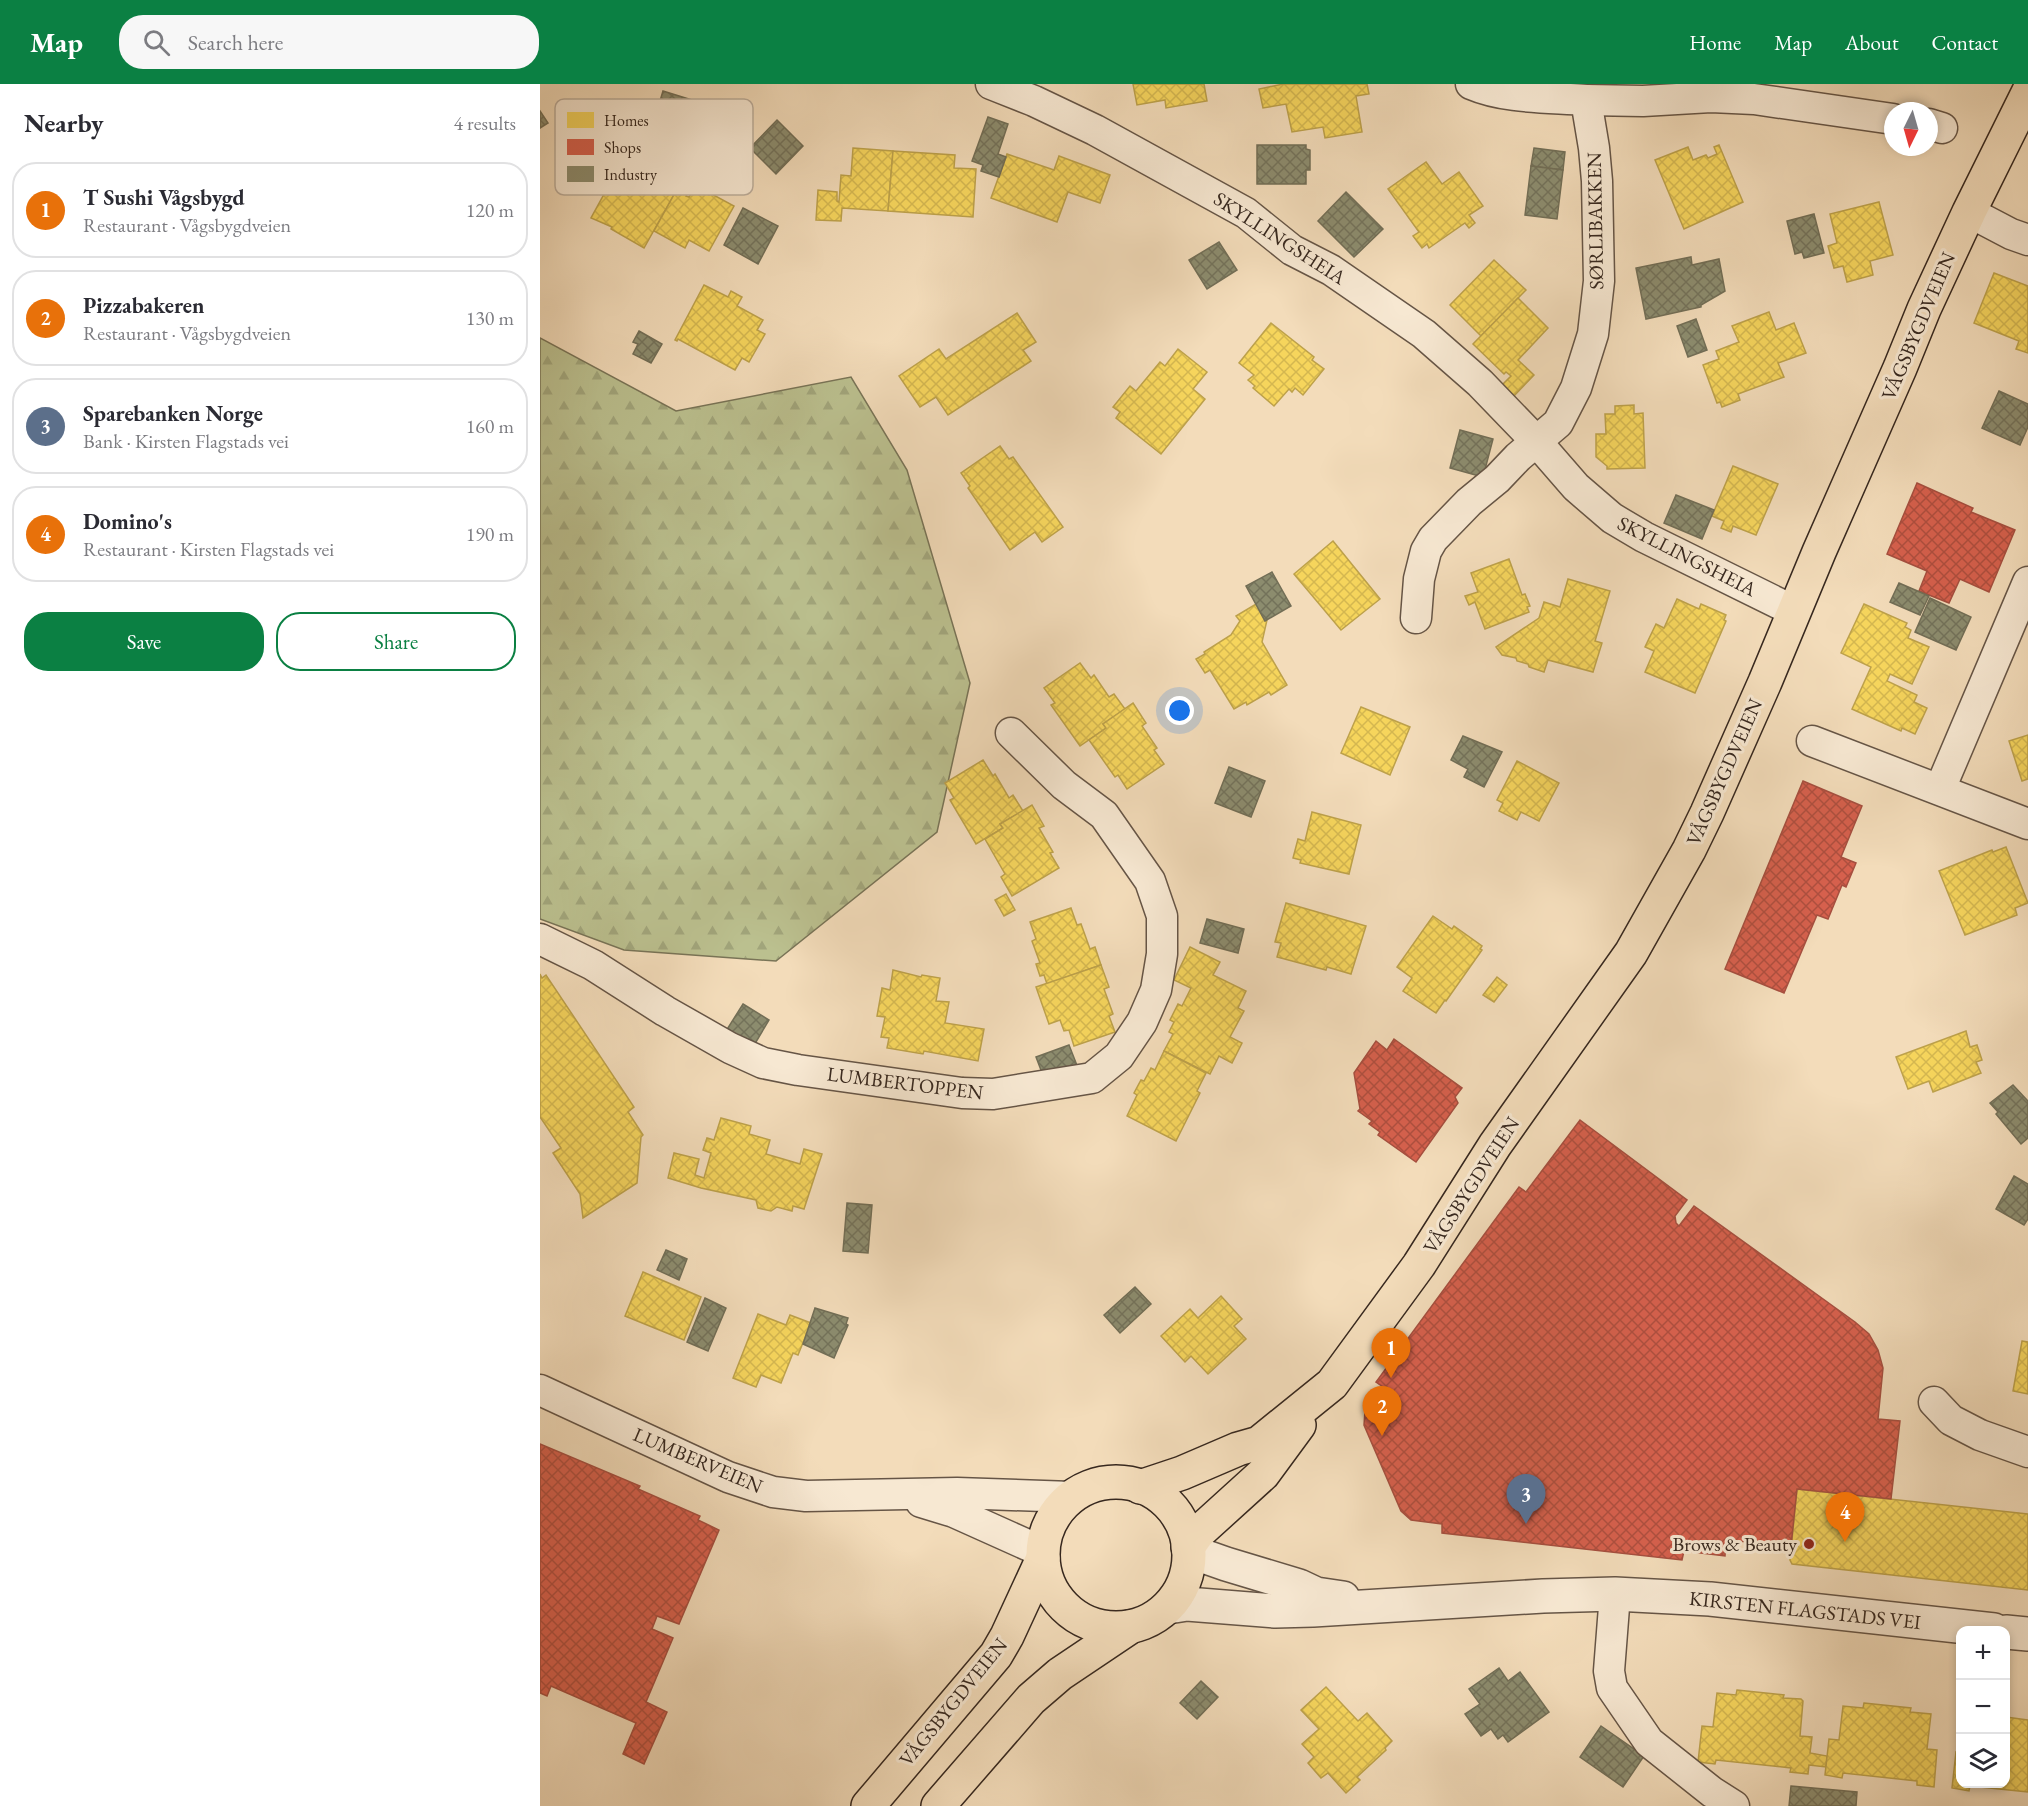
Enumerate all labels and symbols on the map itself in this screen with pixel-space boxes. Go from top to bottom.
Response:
legend [555,99,753,195]
north arrow [1884,102,1938,156]
text: Homes [604,110,649,131]
text: Shops [604,137,641,158]
street label: SØRLIBAKKEN [1581,152,1609,290]
text: Industry [604,164,658,185]
street label: SKYLLINGSHEIA [1209,186,1351,291]
street label: VÅGSBYGDVEIEN [1875,248,1961,404]
street label: SKYLLINGSHEIA [1613,510,1761,602]
street label: VÅGSBYGDVEIEN [1680,694,1768,849]
your location [1165,696,1194,725]
street label: LUMBERTOPPEN [825,1061,985,1106]
street label: VÅGSBYGDVEIEN [1417,1112,1525,1258]
pin: 1 [1372,1328,1410,1378]
pin: 2 [1362,1386,1402,1436]
street label: LUMBERVEIEN [629,1421,767,1499]
pin: 3 [1506,1474,1546,1524]
pin: 4 [1826,1492,1864,1542]
place label: Brows & Beauty [1673,1531,1797,1557]
marker: Brows & Beauty [1802,1537,1816,1551]
street label: KIRSTEN FLAGSTADS VEI [1688,1585,1922,1635]
street label: VÅGSBYGDVEIEN [893,1632,1013,1772]

